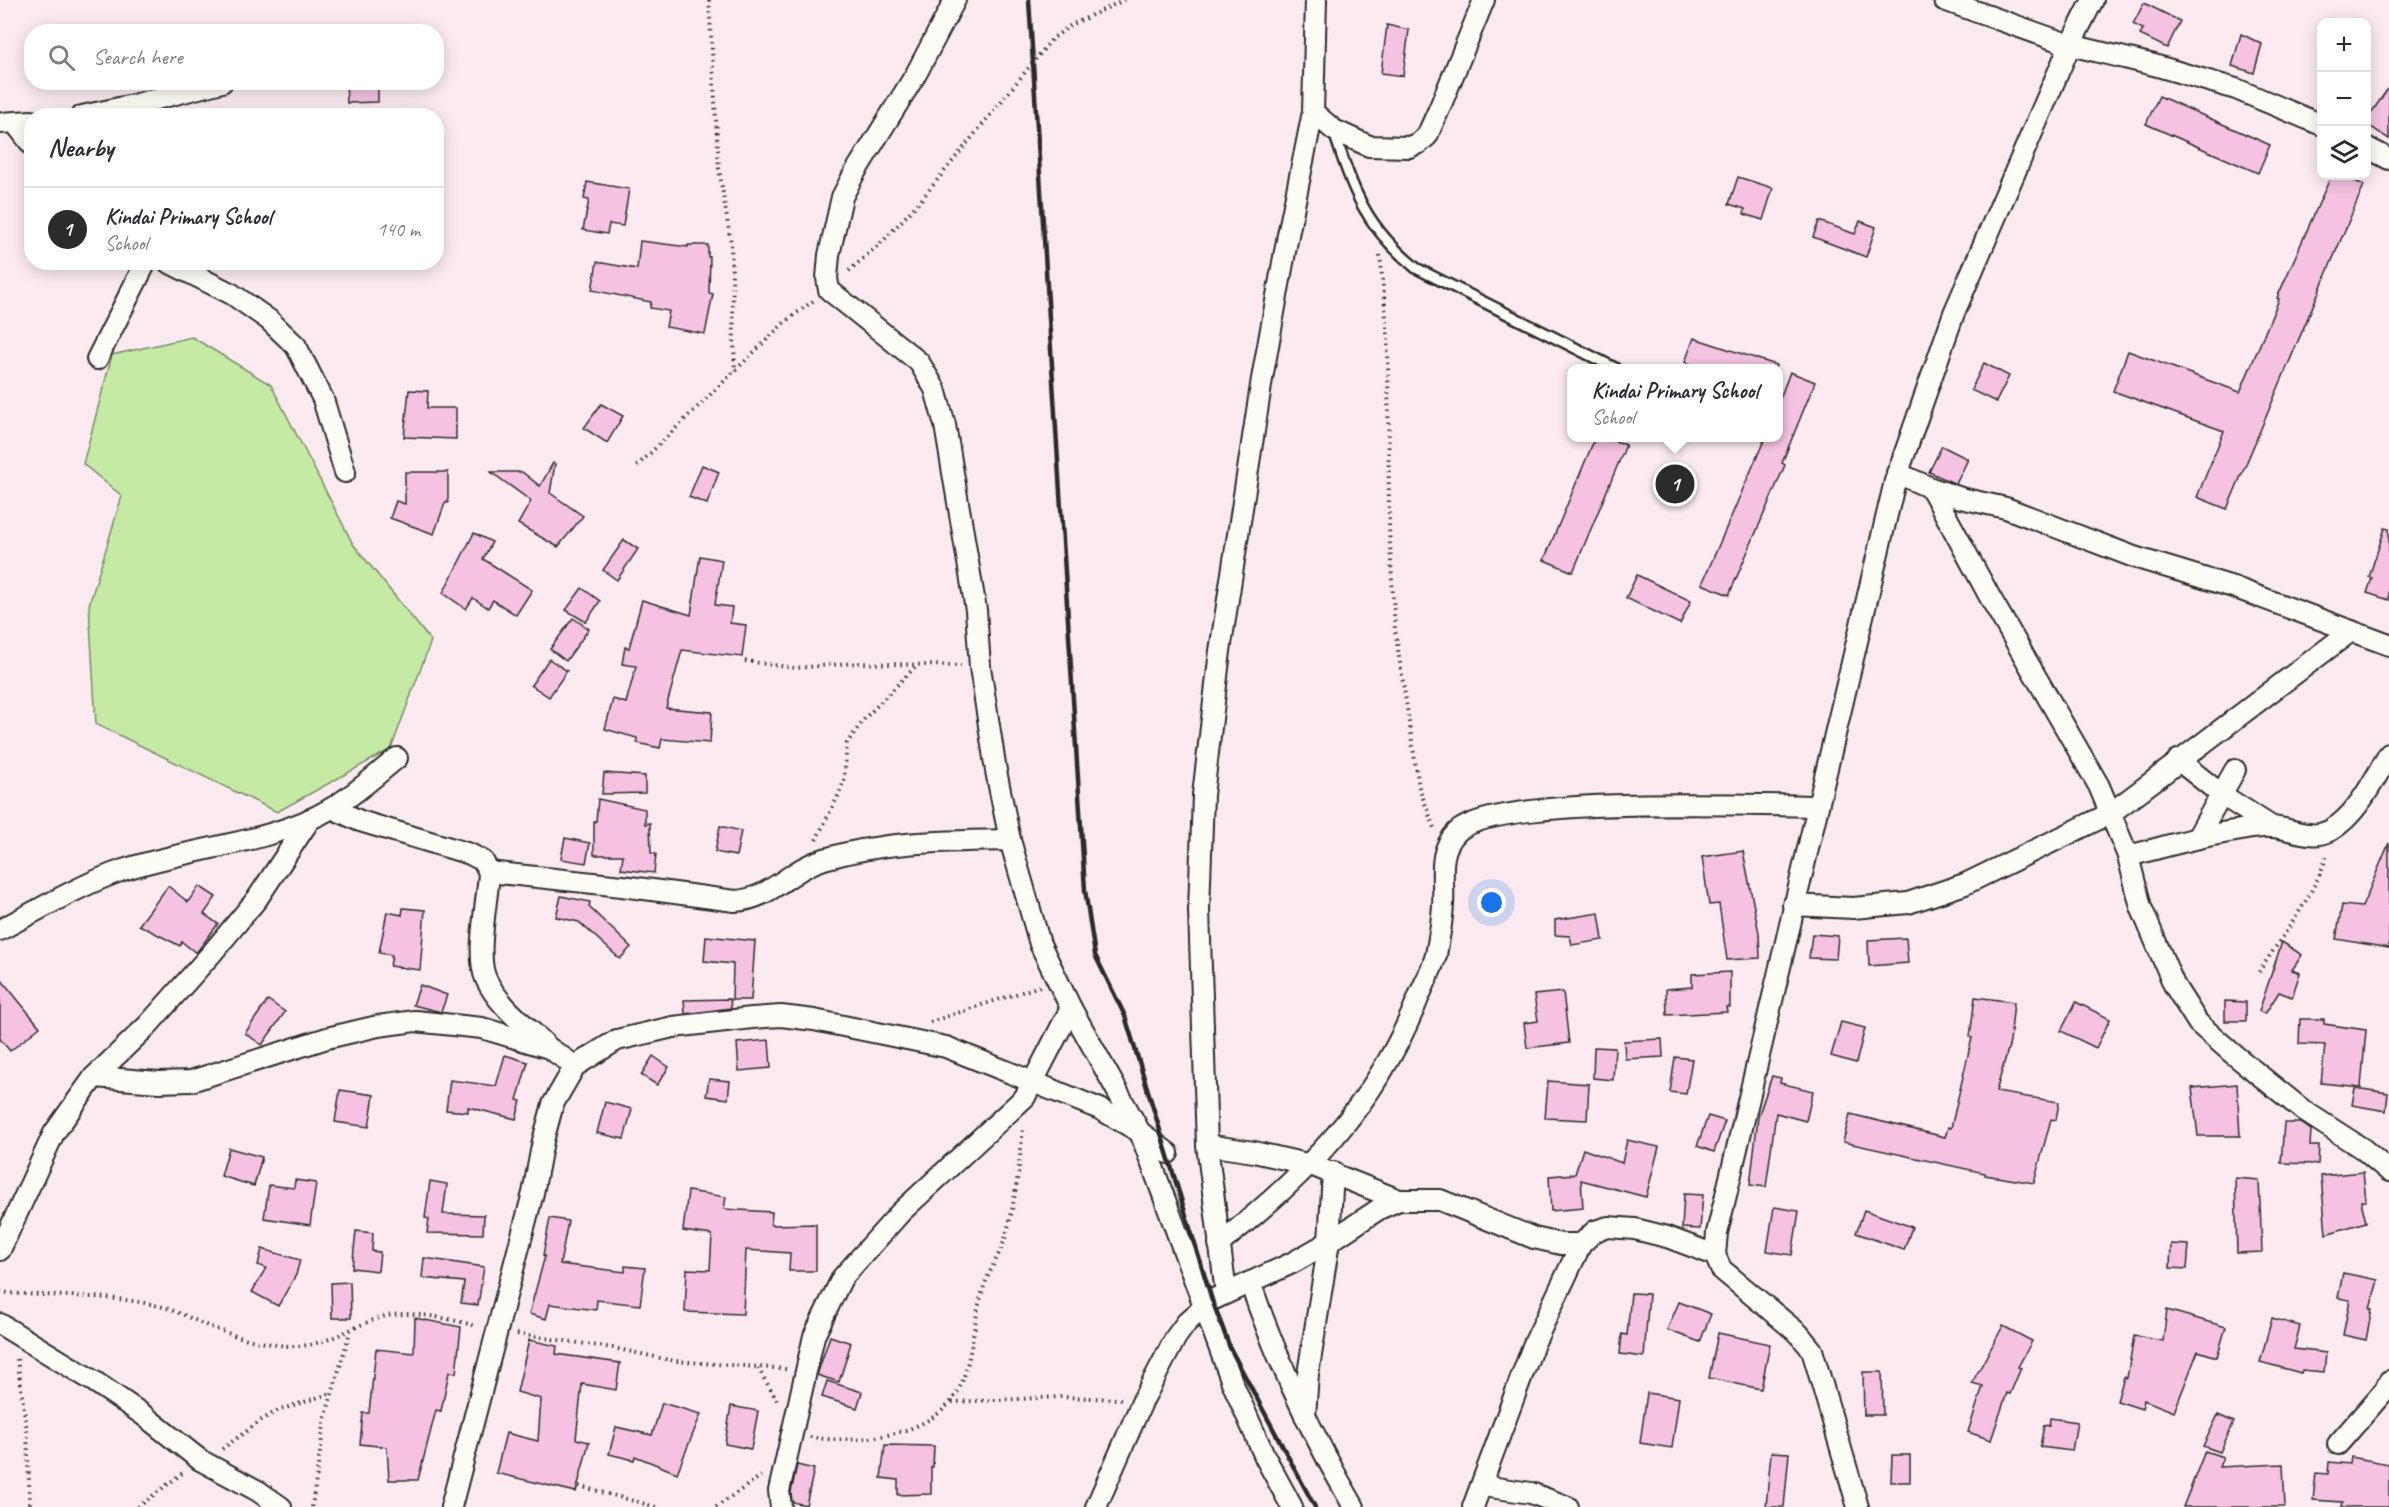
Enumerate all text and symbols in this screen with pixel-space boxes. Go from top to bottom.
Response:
map controls [2317,18,2371,180]
button: + [2317,18,2371,72]
search box [24,24,444,90]
icon: search [45,41,78,74]
text: Search here [93,43,183,71]
button: − [2317,72,2371,126]
button: layers [2317,126,2371,180]
text: Nearby [48,131,113,164]
text: Kindai Primary School [105,203,272,231]
text: 1 [63,217,72,242]
text: 140 m [377,217,420,242]
text: School [105,231,148,256]
popup [1567,364,1783,442]
text: Kindai Primary School [1592,377,1758,405]
text: School [1592,405,1635,430]
pin: 1 [1656,462,1694,506]
your location [1477,888,1506,917]

